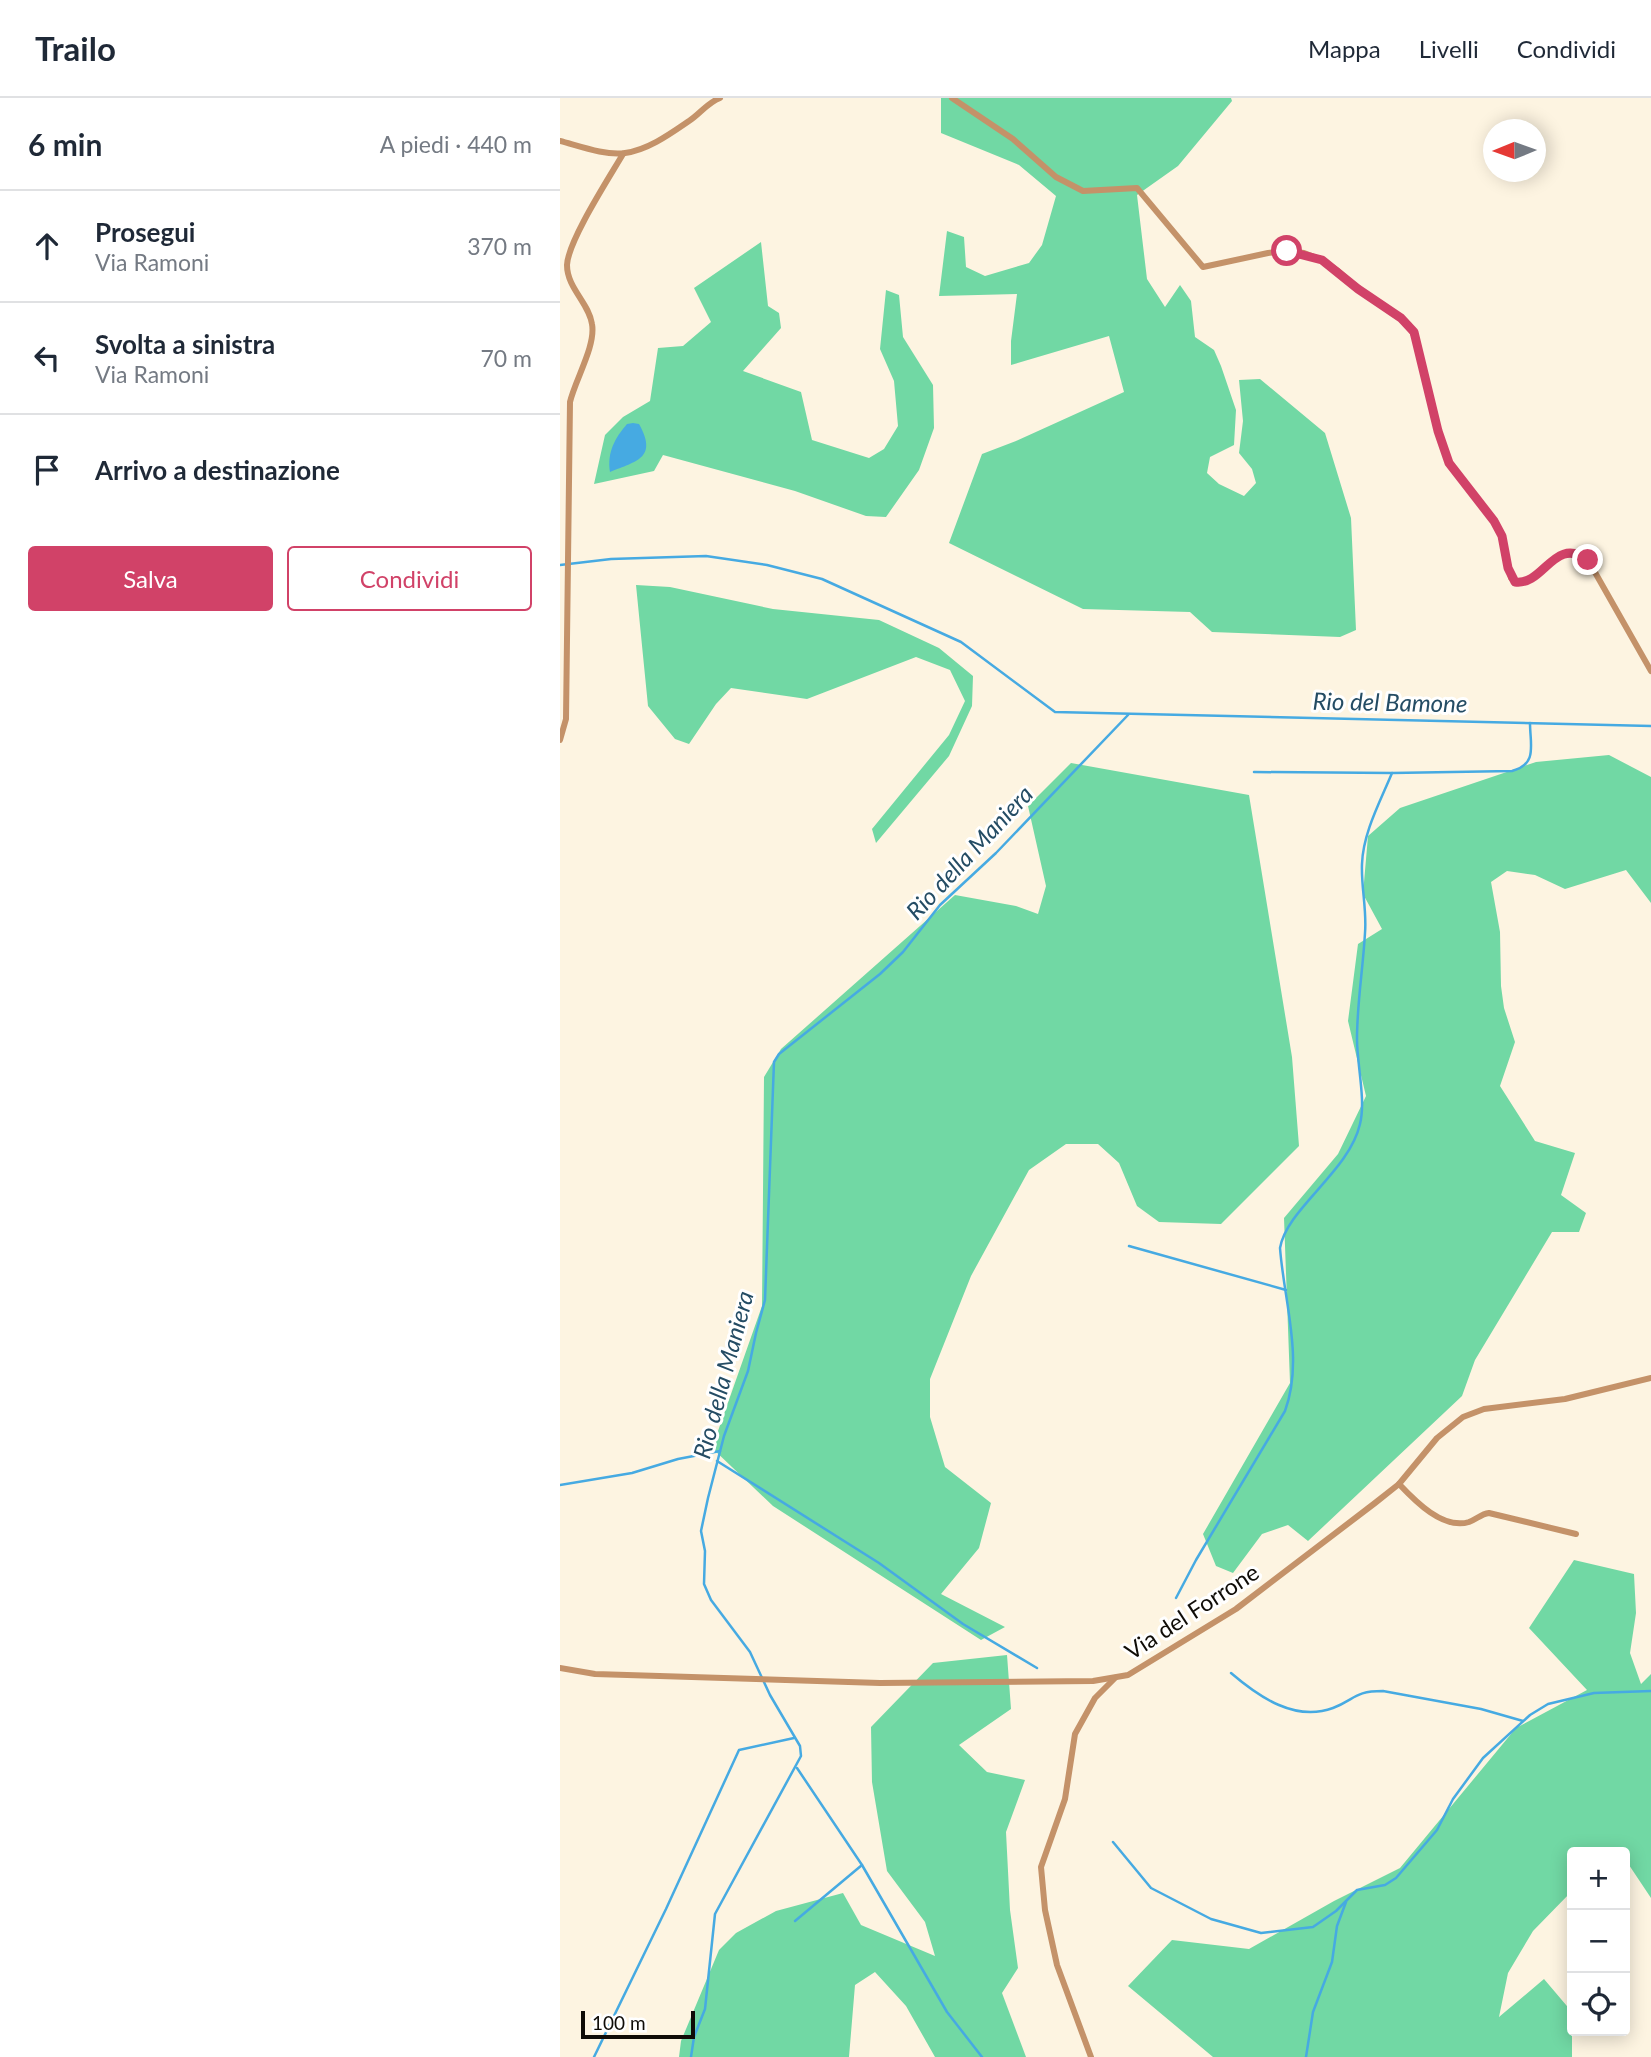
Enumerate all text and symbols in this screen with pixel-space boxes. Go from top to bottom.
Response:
text: Trailo [35,28,116,68]
text: Mappa [1308,34,1381,63]
text: Livelli [1419,34,1479,63]
text: Condividi [1517,34,1616,63]
north arrow [1483,119,1546,182]
text: 6 min [28,126,102,162]
text: A piedi · 440 m [380,130,532,158]
text: Prosegui [95,216,195,248]
icon: ahead [28,227,66,265]
text: 370 m [467,232,532,260]
route start [1271,235,1302,266]
text: Via Ramoni [95,248,209,276]
text: Svolta a sinistra [95,328,275,360]
icon: left [28,339,66,377]
text: 70 m [481,344,532,372]
text: Via Ramoni [95,360,209,388]
icon: arrive [28,451,66,489]
text: Arrivo a destinazione [95,454,340,486]
route end [1572,544,1603,575]
button: Salva [28,546,273,611]
button: Condividi [287,546,532,611]
water label: Rio del Bamone [1312,686,1468,717]
water label: Rio della Maniera [900,779,1038,925]
water label: Rio della Maniera [686,1288,759,1462]
street label: Via del Forrone [1119,1557,1264,1665]
map controls [1567,1847,1630,2036]
button: + [1567,1847,1630,1910]
button: − [1567,1910,1630,1973]
button: locate [1567,1973,1630,2036]
scale bar [581,2008,695,2040]
text: 100 m [592,2011,646,2034]

